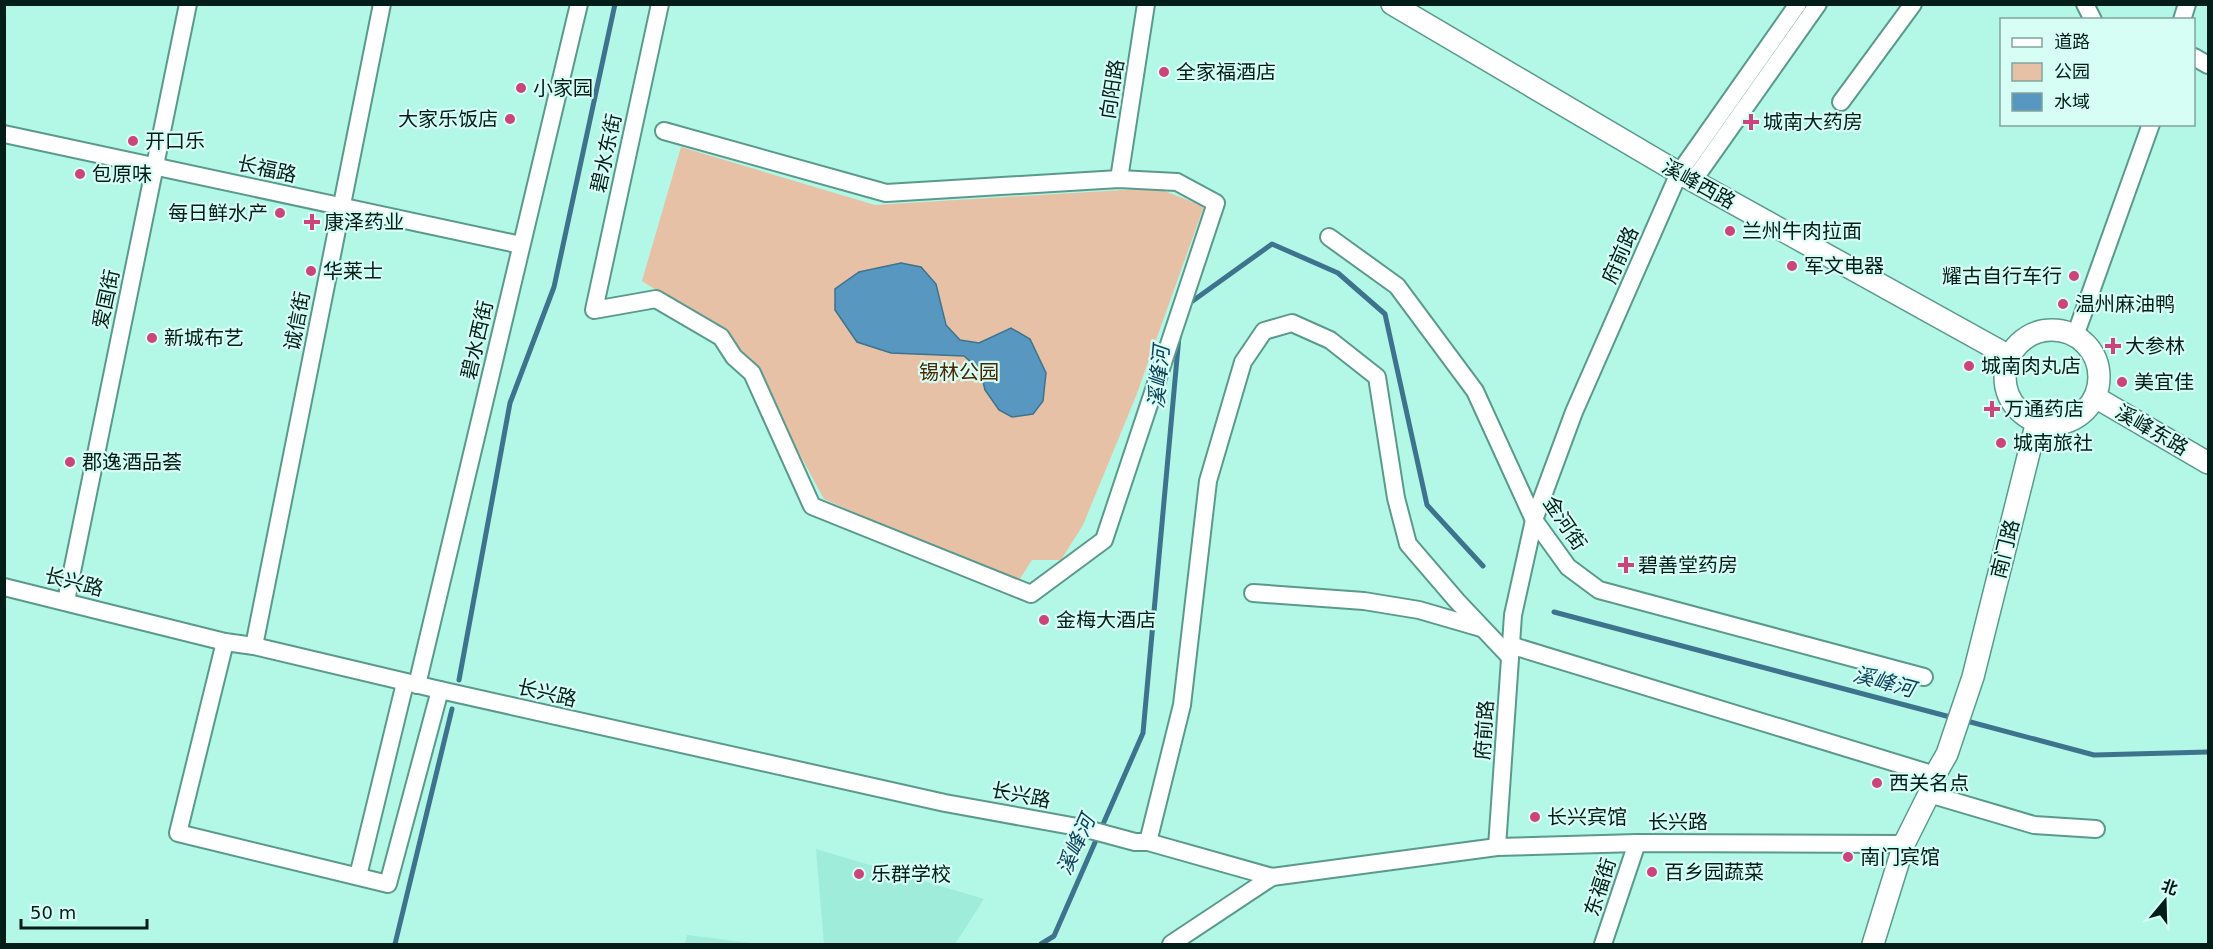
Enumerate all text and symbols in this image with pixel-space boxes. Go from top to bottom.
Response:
legend [2000,18,2195,126]
text: 道路 [2054,31,2090,52]
street label: 向阳路 [1095,57,1129,121]
place label: 全家福酒店 [1176,60,1276,84]
text: 公园 [2054,61,2090,82]
marker: 全家福酒店 [1157,65,1171,79]
place label: 小家园 [533,76,593,100]
marker: 小家园 [514,81,528,95]
text: 水域 [2054,91,2090,112]
place label: 大家乐饭店 [398,107,498,131]
place label: 城南大药房 [1763,110,1863,134]
street label: 碧水东街 [586,111,626,195]
marker: 大家乐饭店 [503,112,517,126]
marker: 城南大药房 [1744,115,1758,129]
place label: 开口乐 [145,129,205,153]
marker: 开口乐 [126,134,140,148]
street label: 长福路 [235,151,299,187]
street label: 溪峰西路 [1658,154,1740,214]
place label: 包原味 [92,162,152,186]
marker: 包原味 [73,167,87,181]
place label: 每日鲜水产 [168,201,268,225]
marker: 每日鲜水产 [273,206,287,220]
place label: 康泽药业 [324,210,404,234]
marker: 康泽药业 [305,215,319,229]
place label: 兰州牛肉拉面 [1742,219,1862,243]
street label: 府前路 [1597,223,1643,287]
marker: 兰州牛肉拉面 [1723,224,1737,238]
place label: 军文电器 [1804,254,1884,278]
place label: 华莱士 [323,259,383,283]
marker: 军文电器 [1785,259,1799,273]
marker: 华莱士 [304,264,318,278]
place label: 耀古自行车行 [1942,264,2062,288]
street label: 爱国街 [88,267,124,331]
marker: 耀古自行车行 [2067,269,2081,283]
street label: 诚信街 [279,289,315,353]
place label: 温州麻油鸭 [2075,292,2175,316]
marker: 温州麻油鸭 [2056,297,2070,311]
street label: 碧水西街 [456,298,498,382]
place label: 新城布艺 [164,326,244,350]
marker: 新城布艺 [145,331,159,345]
place label: 大参林 [2125,334,2185,358]
marker: 大参林 [2106,339,2120,353]
water label: 溪峰河 [1144,341,1174,409]
place label: 城南肉丸店 [1981,354,2081,378]
marker: 城南肉丸店 [1962,359,1976,373]
park label: 锡林公园 [919,360,999,384]
place label: 美宜佳 [2134,370,2194,394]
marker: 美宜佳 [2115,375,2129,389]
place label: 万通药店 [2004,397,2084,421]
street label: 溪峰东路 [2111,400,2193,460]
marker: 万通药店 [1985,402,1999,416]
place label: 城南旅社 [2013,431,2093,455]
marker: 城南旅社 [1994,436,2008,450]
place label: 郡逸酒品荟 [82,450,182,474]
marker: 郡逸酒品荟 [63,455,77,469]
street label: 金河街 [1538,491,1592,555]
street label: 南门路 [1986,517,2024,581]
place label: 碧善堂药房 [1638,553,1738,577]
marker: 碧善堂药房 [1619,558,1633,572]
street label: 长兴路 [42,563,106,601]
place label: 金梅大酒店 [1056,608,1156,632]
marker: 金梅大酒店 [1037,613,1051,627]
water label: 溪峰河 [1850,662,1921,703]
street label: 长兴路 [515,675,579,711]
street label: 府前路 [1470,699,1498,761]
place label: 西关名点 [1889,771,1969,795]
marker: 西关名点 [1870,776,1884,790]
street label: 长兴路 [989,777,1053,813]
place label: 长兴宾馆 [1547,805,1627,829]
water label: 溪峰河 [1052,808,1101,879]
marker: 长兴宾馆 [1528,810,1542,824]
street label: 长兴路 [1648,810,1708,834]
place label: 南门宾馆 [1860,845,1940,869]
marker: 南门宾馆 [1841,850,1855,864]
street label: 东福街 [1579,855,1621,919]
place label: 百乡园蔬菜 [1664,860,1764,884]
place label: 乐群学校 [871,862,951,886]
marker: 百乡园蔬菜 [1645,865,1659,879]
marker: 乐群学校 [852,867,866,881]
north arrow [2135,871,2195,931]
text: 北 [2159,876,2180,899]
scale bar [21,892,147,930]
text: 50 m [30,902,76,923]

